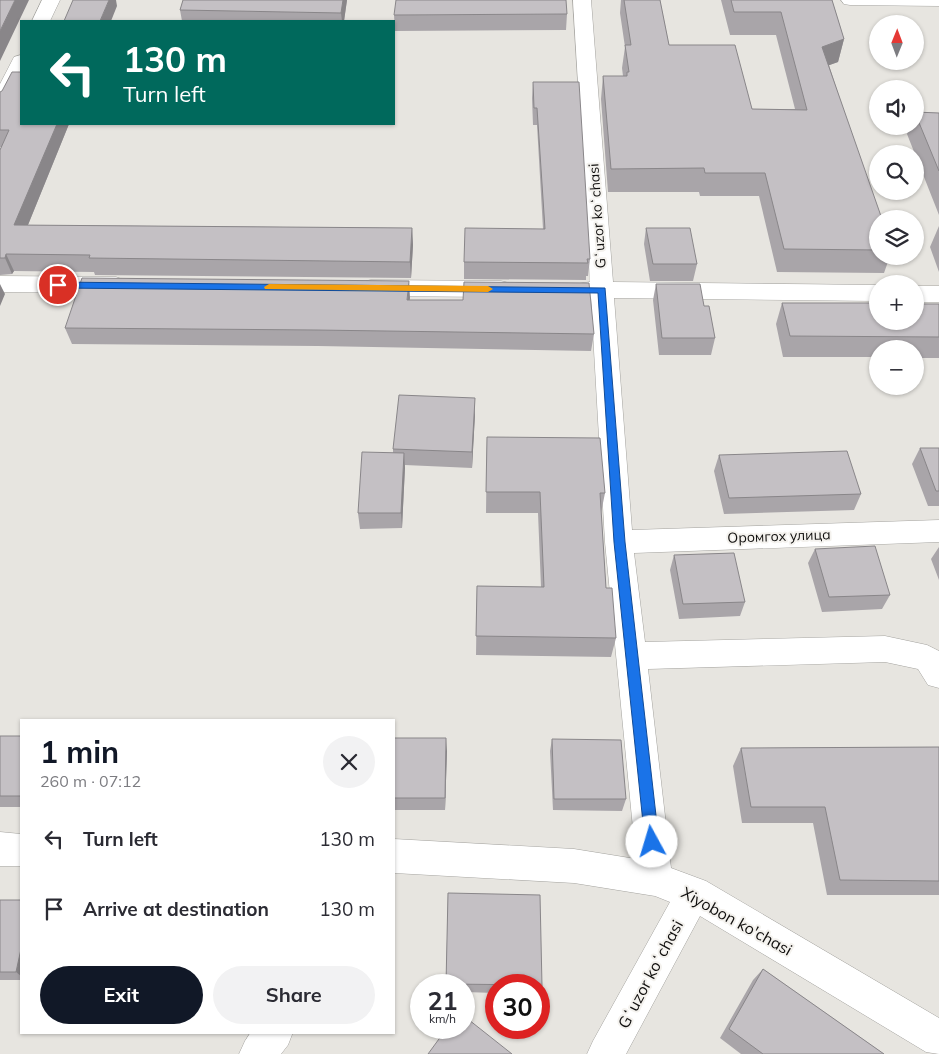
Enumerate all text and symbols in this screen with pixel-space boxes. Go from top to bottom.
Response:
north arrow [869,15,924,70]
map controls [869,15,924,395]
text: 130 m [123,37,227,81]
icon: left [40,40,105,105]
text: Turn left [123,80,206,108]
button: sound [869,80,924,135]
button: search [869,145,924,200]
street label: Gʻuzor koʻchasi [584,163,610,269]
button: layers [869,210,924,265]
pin [37,264,79,306]
icon: arrive [44,271,72,299]
button: + [869,275,924,330]
button: − [869,340,924,395]
street label: Оромгох улица [727,525,831,547]
text: 1 min [40,733,119,771]
button: close [323,736,375,788]
text: 260 m · 07:12 [40,771,141,791]
position arrow [625,815,677,867]
icon: left [40,825,68,853]
text: Turn left [83,827,158,851]
text: 130 m [319,827,375,851]
street label: Xiyobon ko'chasi [678,882,796,960]
icon: arrive [40,895,68,923]
text: Arrive at destination [83,897,269,921]
text: 130 m [319,897,375,921]
street label: Gʻuzor koʻchasi [613,916,687,1032]
button: Exit [40,966,203,1024]
button: Share [213,966,375,1024]
speed limit sign: 30 [485,974,550,1039]
text: 21 [427,985,458,1016]
text: km/h [429,1011,456,1026]

